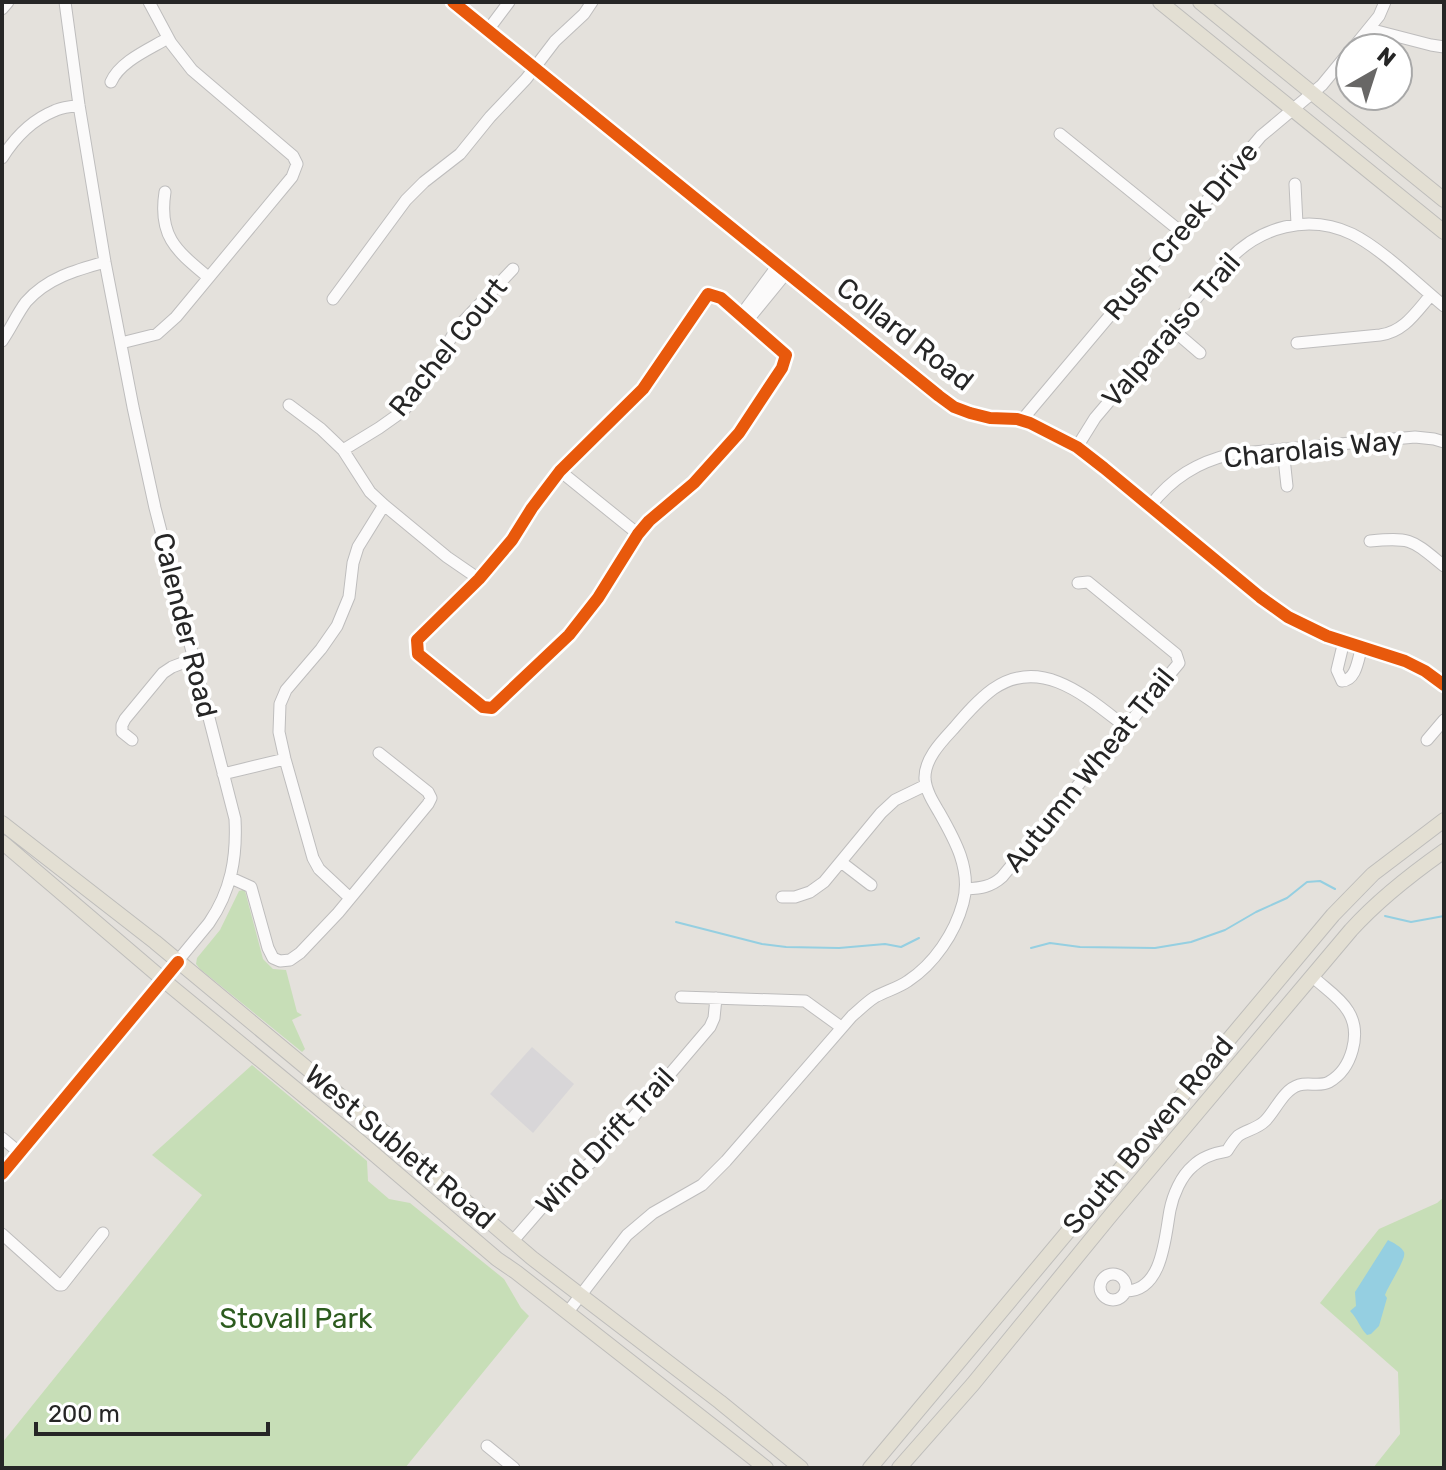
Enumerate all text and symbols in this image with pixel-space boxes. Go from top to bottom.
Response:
north arrow [1334,32,1414,112]
text: N [1372,41,1401,72]
street label: Rush Creek Drive [1097,135,1265,327]
street label: Valparaiso Trail [1095,246,1247,414]
street label: Rachel Court [382,271,514,423]
street label: Collard Road [830,271,980,397]
street label: Charolais Way [1222,423,1404,475]
street label: Calender Road [146,529,224,721]
street label: Autumn Wheat Trail [997,662,1181,878]
street label: South Bowen Road [1056,1030,1240,1240]
street label: West Sublett Road [298,1058,502,1236]
street label: Wind Drift Trail [529,1061,681,1221]
park label: Stovall Park [219,1302,373,1335]
scale bar [36,1386,268,1436]
text: 200 m [48,1400,120,1428]

